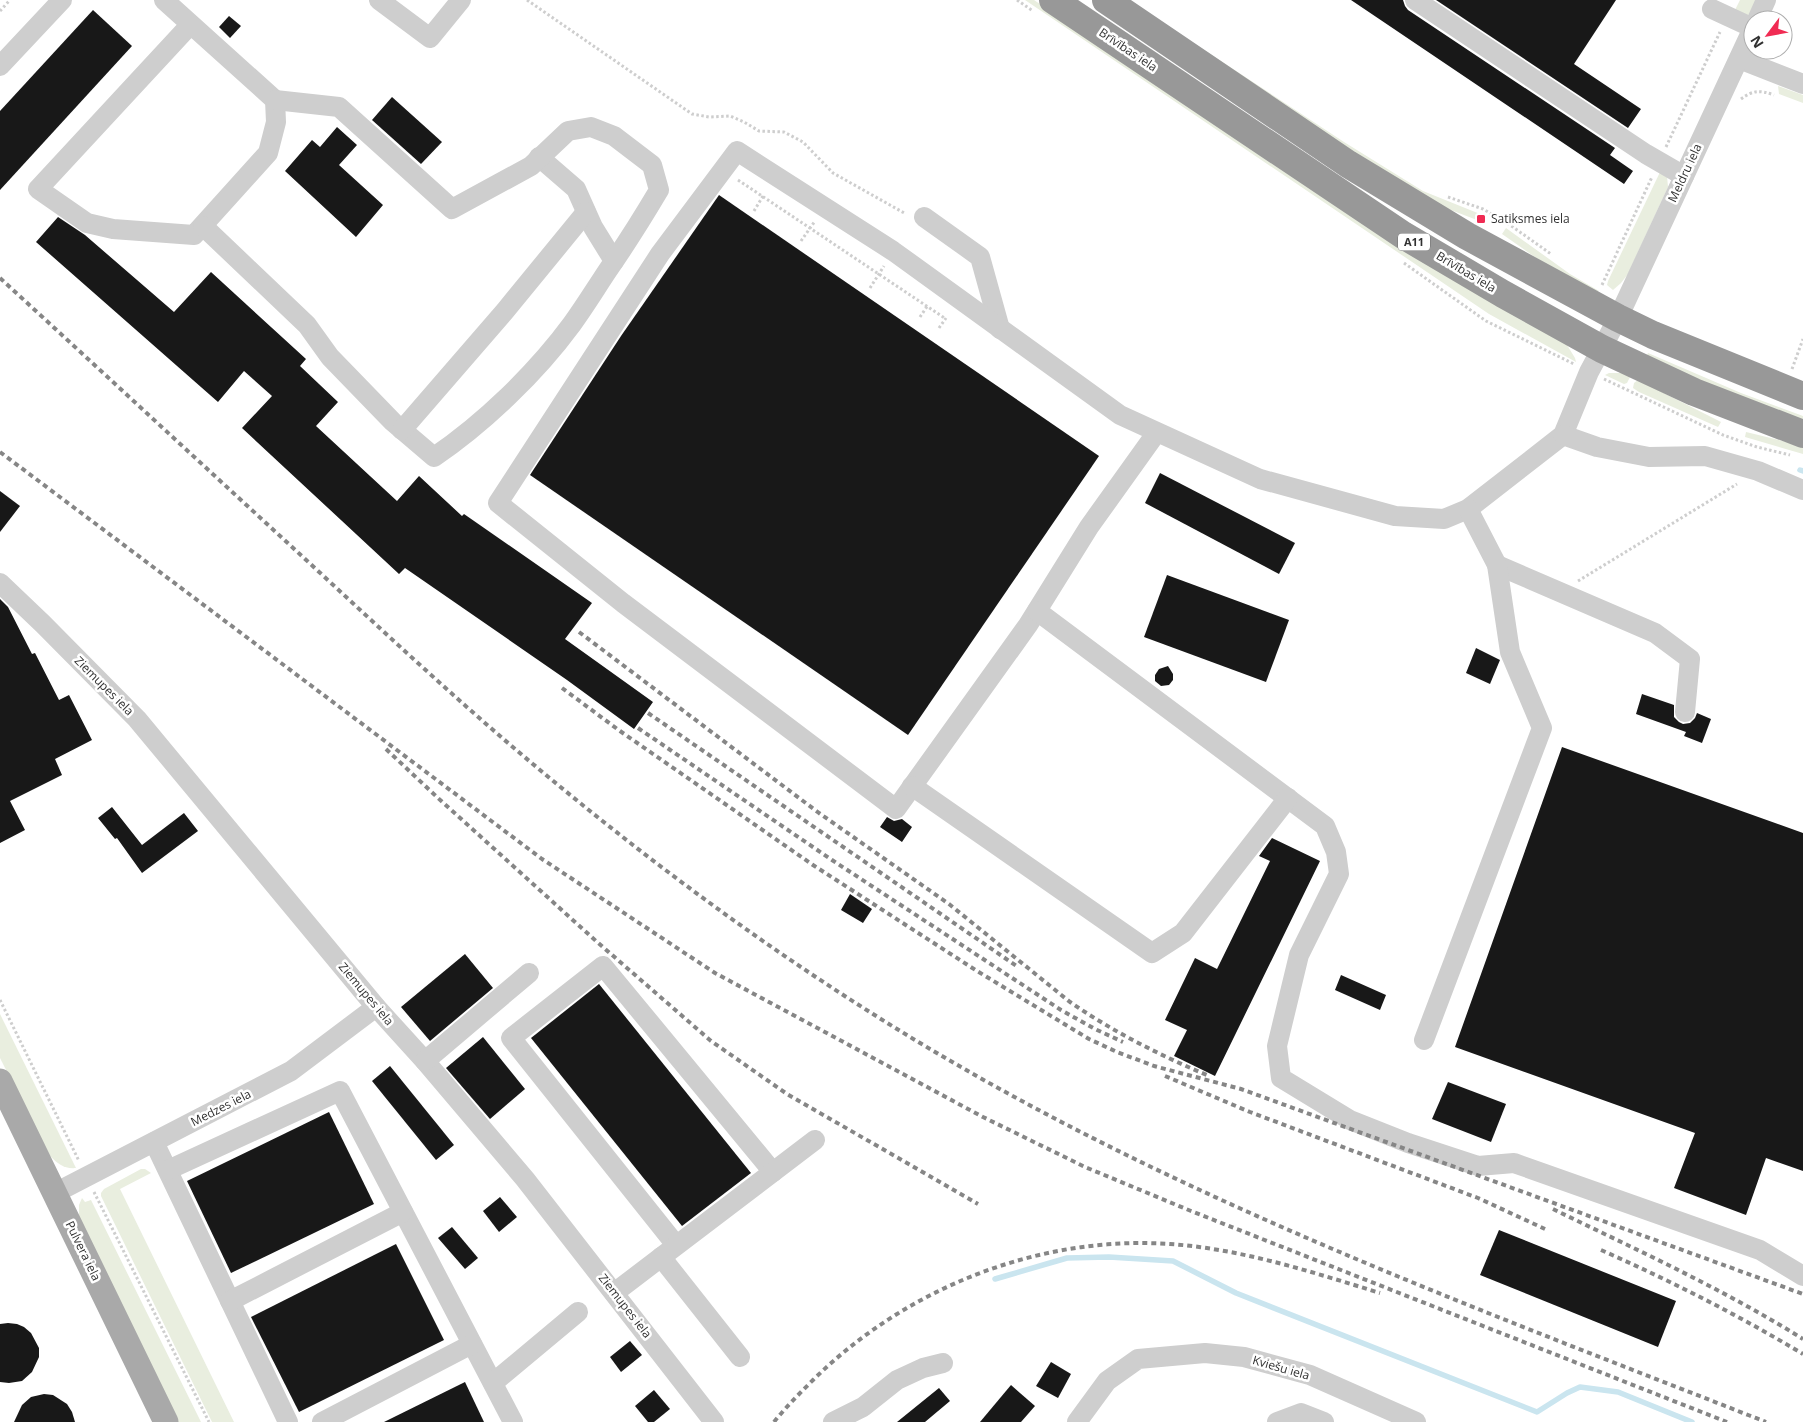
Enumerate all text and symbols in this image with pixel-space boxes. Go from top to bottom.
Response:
north arrow [1743,10,1793,60]
street label: Brīvības iela [1096,24,1161,75]
text: N [1745,32,1768,52]
street label: Meldru iela [1664,141,1706,205]
place label: Satiksmes iela [1491,210,1570,227]
marker: Satiksmes iela [1475,213,1487,225]
road number: A11 [1398,233,1430,250]
street label: Brīvības iela [1433,247,1499,296]
street label: Ziemupes iela [71,652,138,719]
street label: Ziemupes iela [335,959,398,1029]
street label: Medzes iela [188,1085,254,1130]
street label: Pulvera iela [62,1218,105,1283]
street label: Ziemupes iela [595,1270,656,1341]
street label: Kviešu iela [1251,1351,1312,1384]

